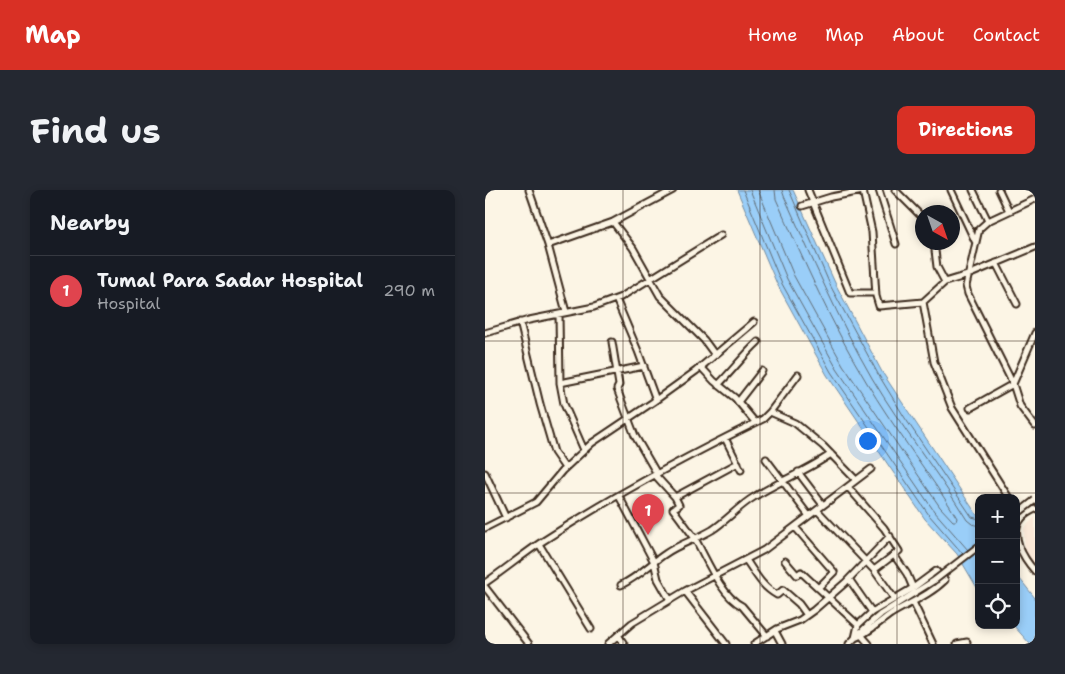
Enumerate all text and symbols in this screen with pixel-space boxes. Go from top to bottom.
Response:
text: Map [25,19,81,51]
text: Home [748,23,797,47]
text: Map [825,23,864,47]
text: About [892,23,945,47]
text: Contact [973,23,1040,47]
button: Directions [897,106,1035,154]
text: Find us [30,107,161,154]
north arrow [915,205,960,250]
text: Nearby [50,209,130,237]
text: Tumal Para Sadar Hospital [97,268,363,293]
text: 1 [62,280,70,301]
text: 290 m [383,280,435,301]
text: Hospital [97,293,160,314]
your location [855,428,881,454]
pin: 1 [632,494,664,535]
map controls [975,494,1020,629]
button: + [975,494,1020,539]
button: − [975,539,1020,584]
button: locate [975,584,1020,629]

